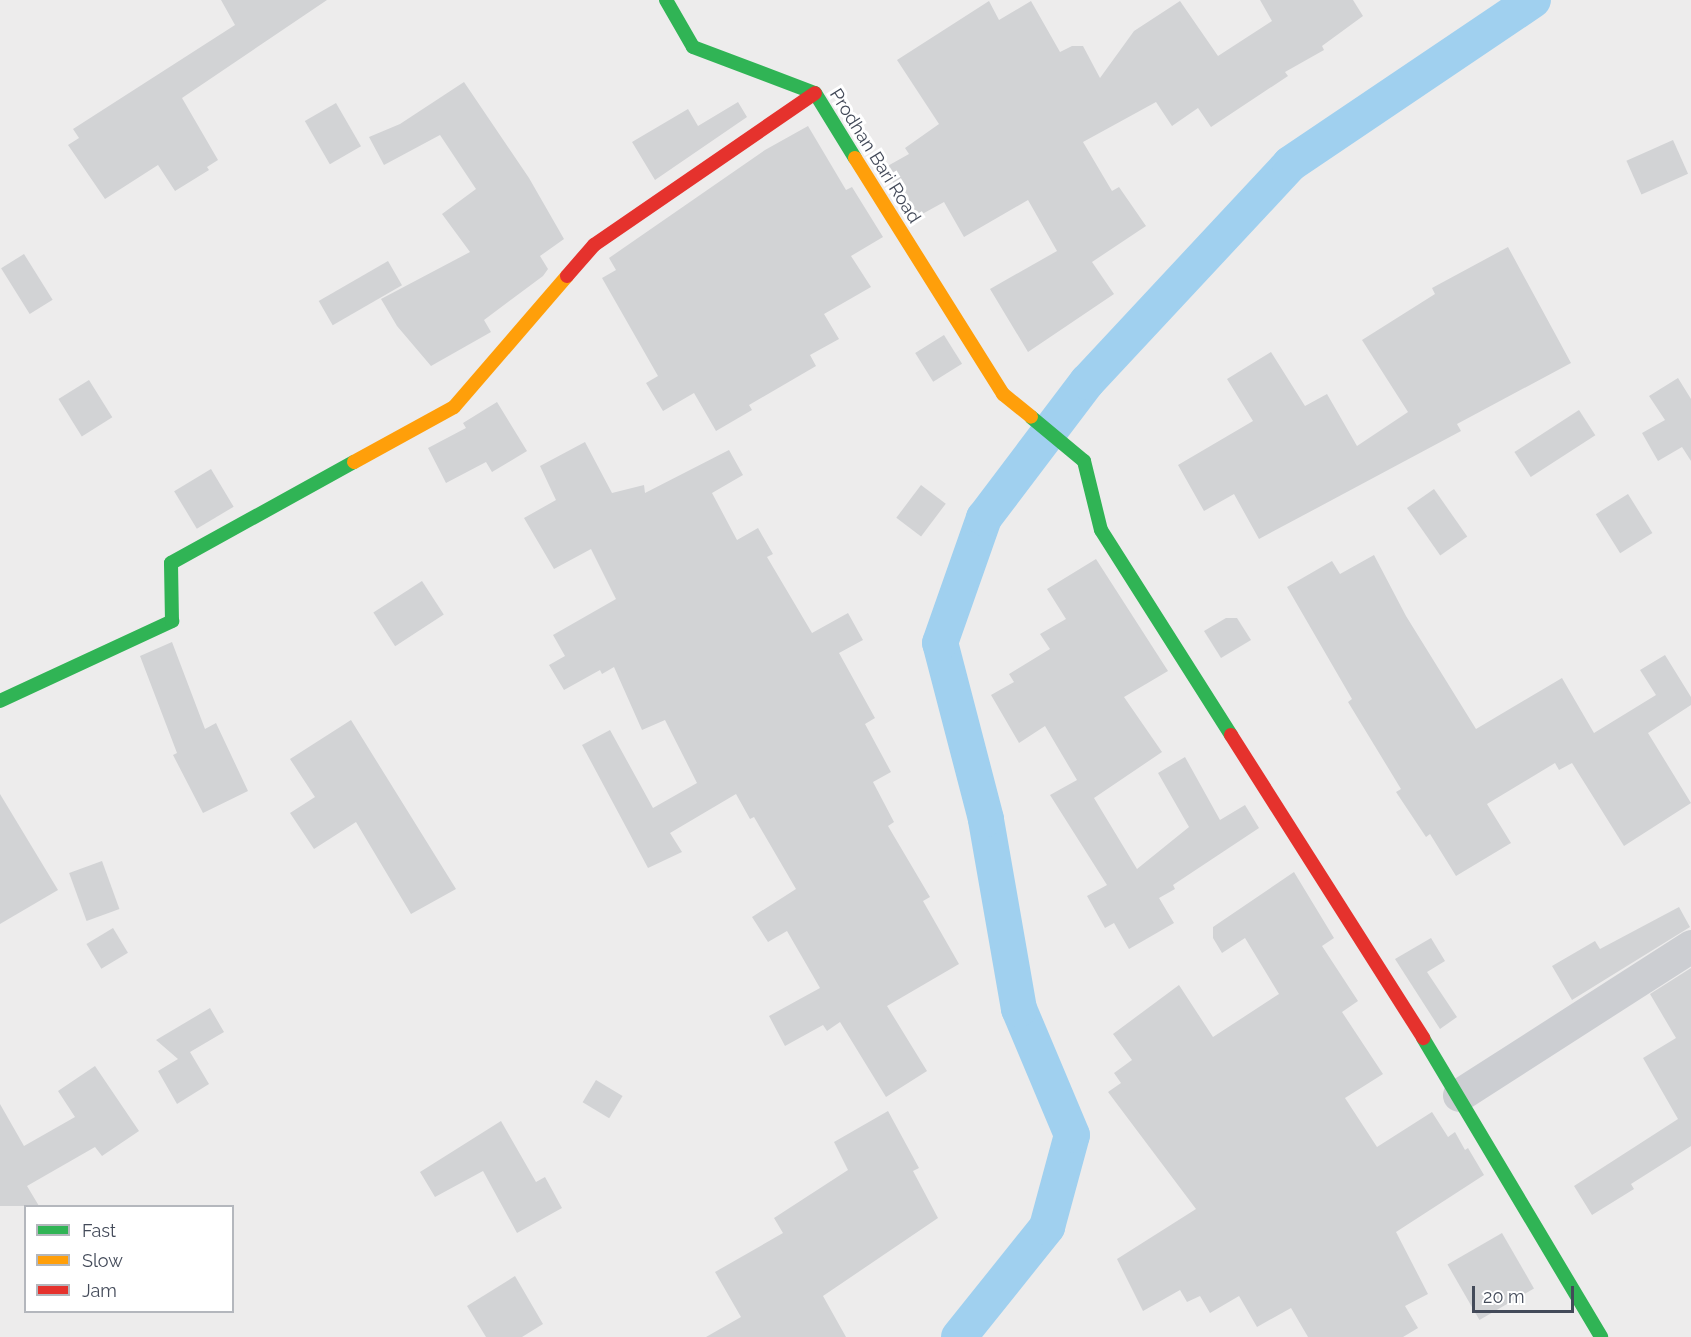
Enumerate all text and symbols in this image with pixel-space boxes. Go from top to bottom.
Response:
street label: Prodhan Bari Road [825,85,925,227]
legend [24,1205,234,1313]
text: Fast [82,1220,116,1241]
text: Slow [82,1250,123,1271]
scale bar [1475,1274,1577,1312]
text: Jam [82,1280,117,1301]
text: 20 m [1483,1286,1525,1307]

